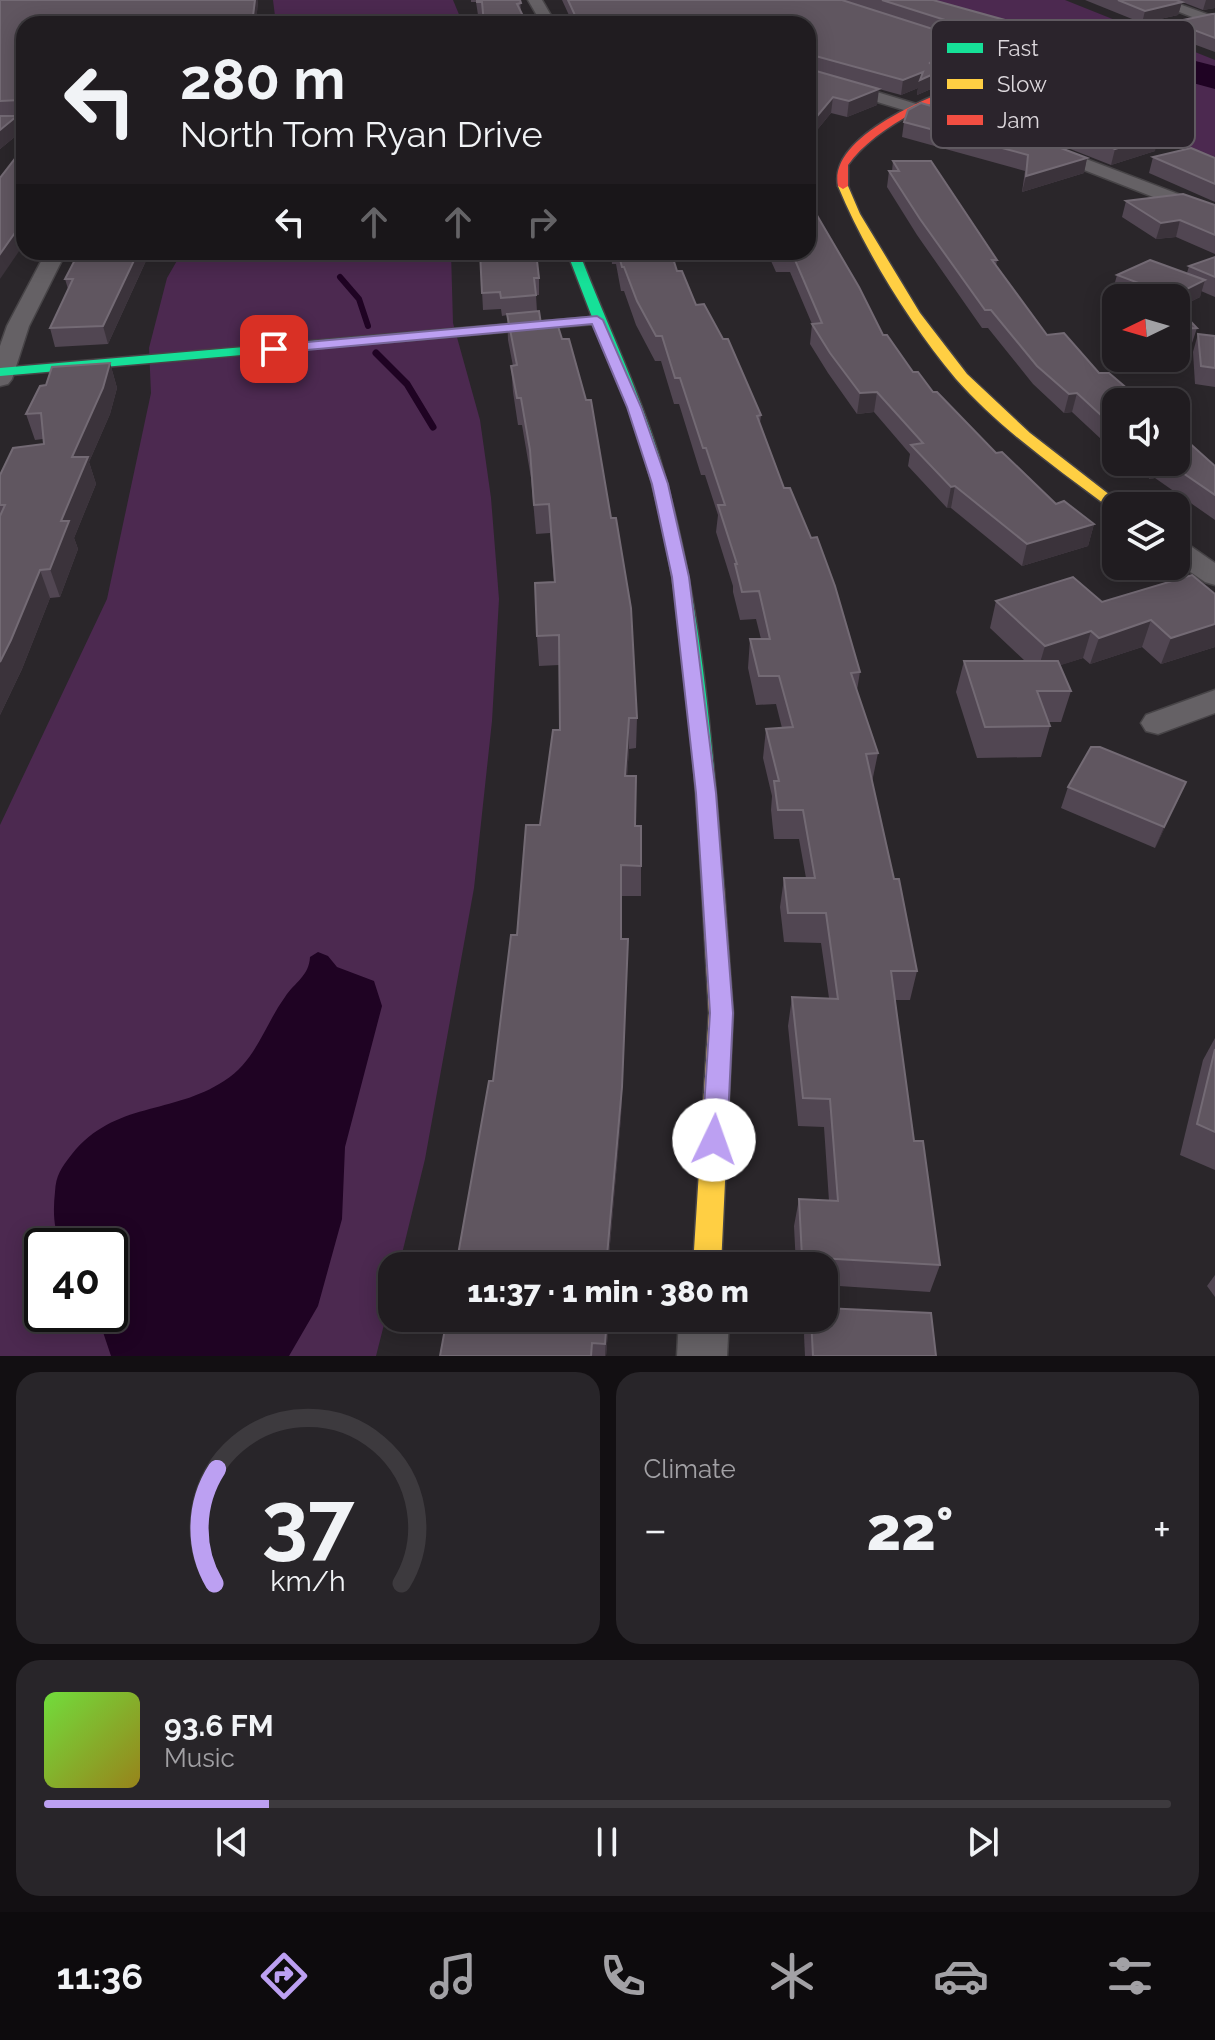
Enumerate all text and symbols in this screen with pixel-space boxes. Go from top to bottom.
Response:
legend [931,20,1195,148]
text: Fast [997,35,1039,61]
text: 280 m [180,46,345,112]
icon: left [48,48,152,152]
text: Slow [997,71,1047,97]
text: Jam [997,107,1040,133]
text: North Tom Ryan Drive [180,113,543,155]
icon: left [268,200,312,244]
icon: ahead [352,200,396,244]
icon: ahead [436,200,480,244]
icon: right [520,200,564,244]
north arrow [1102,284,1190,372]
map controls [1102,284,1190,580]
pin [240,315,308,383]
icon: arrive [252,327,296,371]
button: sound [1102,388,1190,476]
button: layers [1102,492,1190,580]
position arrow [672,1098,756,1182]
speed limit sign: 40 [24,1228,128,1332]
text: 11:37 · 1 min · 380 m [467,1274,749,1309]
text: Climate [644,1454,736,1484]
text: 37 [261,1472,355,1569]
text: 22° [867,1494,953,1564]
text: − [644,1504,667,1555]
text: + [1153,1504,1171,1555]
text: km/h [270,1564,345,1598]
text: 93.6 FM [164,1708,274,1743]
text: Music [164,1743,235,1773]
icon: previous [210,1820,254,1864]
icon: pause [585,1820,629,1864]
icon: next [961,1820,1005,1864]
icon: directions [256,1948,312,2004]
icon: music [425,1948,481,2004]
icon: phone [595,1948,651,2004]
icon: climate [764,1948,820,2004]
icon: car [933,1948,989,2004]
icon: filters [1102,1948,1158,2004]
text: 11:36 [57,1955,143,1997]

